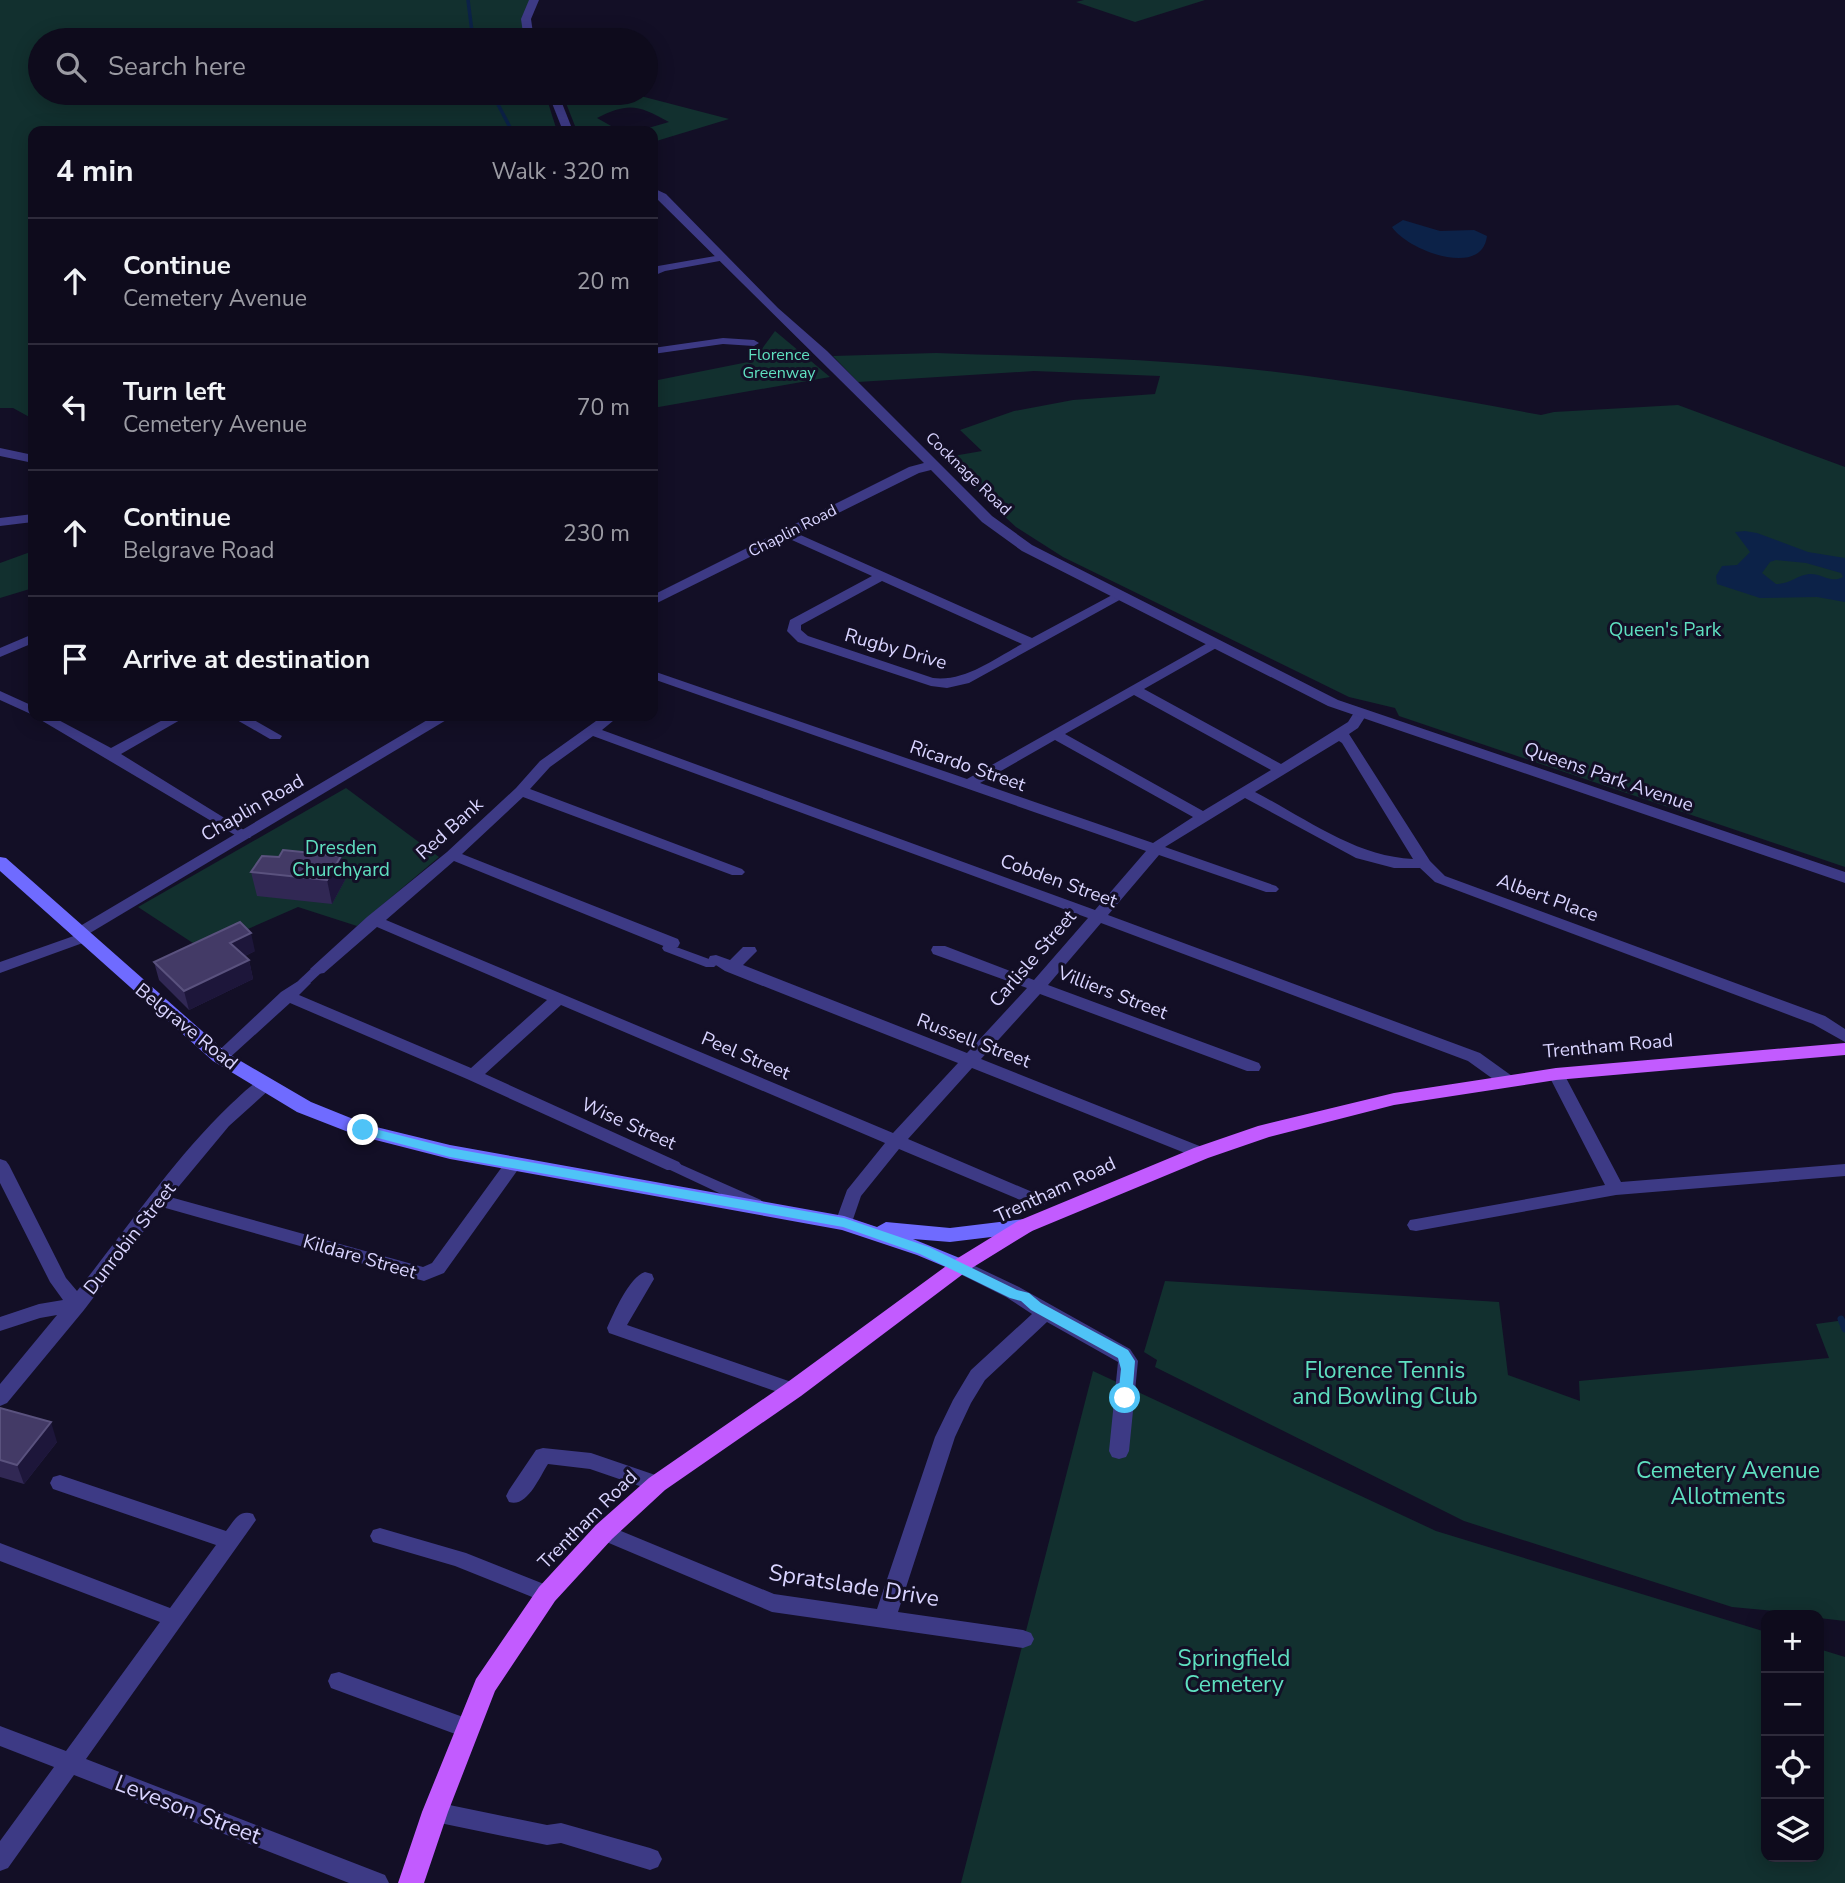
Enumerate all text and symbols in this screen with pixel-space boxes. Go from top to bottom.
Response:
search box [28,28,658,105]
icon: search [52,48,90,86]
text: Search here [108,49,246,84]
text: 4 min [56,151,134,192]
text: Walk · 320 m [491,156,630,187]
text: Continue [123,248,231,283]
icon: ahead [56,262,94,300]
text: 20 m [577,266,630,297]
text: Cemetery Avenue [123,283,307,314]
park label: Florence Greenway [742,344,816,384]
text: Turn left [123,374,226,409]
icon: left [56,388,94,426]
text: 70 m [577,392,630,423]
text: Cemetery Avenue [123,409,307,440]
street label: Cocknage Road [921,427,1016,520]
street label: Chaplin Road [744,499,840,563]
text: Continue [123,500,231,535]
icon: ahead [56,514,94,552]
text: 230 m [563,518,630,549]
text: Belgrave Road [123,535,274,566]
park label: Queen's Park [1609,617,1722,643]
street label: Rugby Drive [842,622,950,676]
icon: arrive [56,640,94,678]
text: Arrive at destination [123,642,370,677]
street label: Ricardo Street [906,734,1029,798]
street label: Queens Park Avenue [1520,736,1697,818]
street label: Chaplin Road [196,768,309,848]
street label: Red Bank [411,791,489,866]
park label: Dresden Churchyard [292,835,390,883]
street label: Cobden Street [997,848,1121,914]
street label: Albert Place [1493,868,1602,928]
street label: Carlisle Street [983,904,1082,1013]
street label: Villiers Street [1053,960,1172,1026]
street label: Belgrave Road [130,977,243,1076]
street label: Russell Street [913,1007,1035,1075]
street label: Peel Street [697,1026,794,1086]
street label: Trentham Road [1542,1027,1674,1065]
street label: Wise Street [577,1091,680,1157]
route end [347,1114,378,1145]
street label: Trentham Road [991,1151,1120,1229]
street label: Dunrobin Street [78,1177,182,1300]
street label: Kildare Street [300,1228,420,1286]
park label: Florence Tennis and Bowling Club [1292,1355,1478,1412]
route start [1109,1382,1140,1413]
park label: Cemetery Avenue Allotments [1636,1455,1820,1512]
street label: Trentham Road [532,1464,643,1575]
street label: Spratslade Drive [767,1557,941,1614]
map controls [1761,1610,1824,1862]
button: + [1761,1610,1824,1673]
park label: Springfield Cemetery [1178,1643,1290,1700]
button: − [1761,1673,1824,1736]
button: locate [1761,1736,1824,1799]
street label: Leveson Street [110,1767,266,1852]
button: layers [1761,1799,1824,1862]

